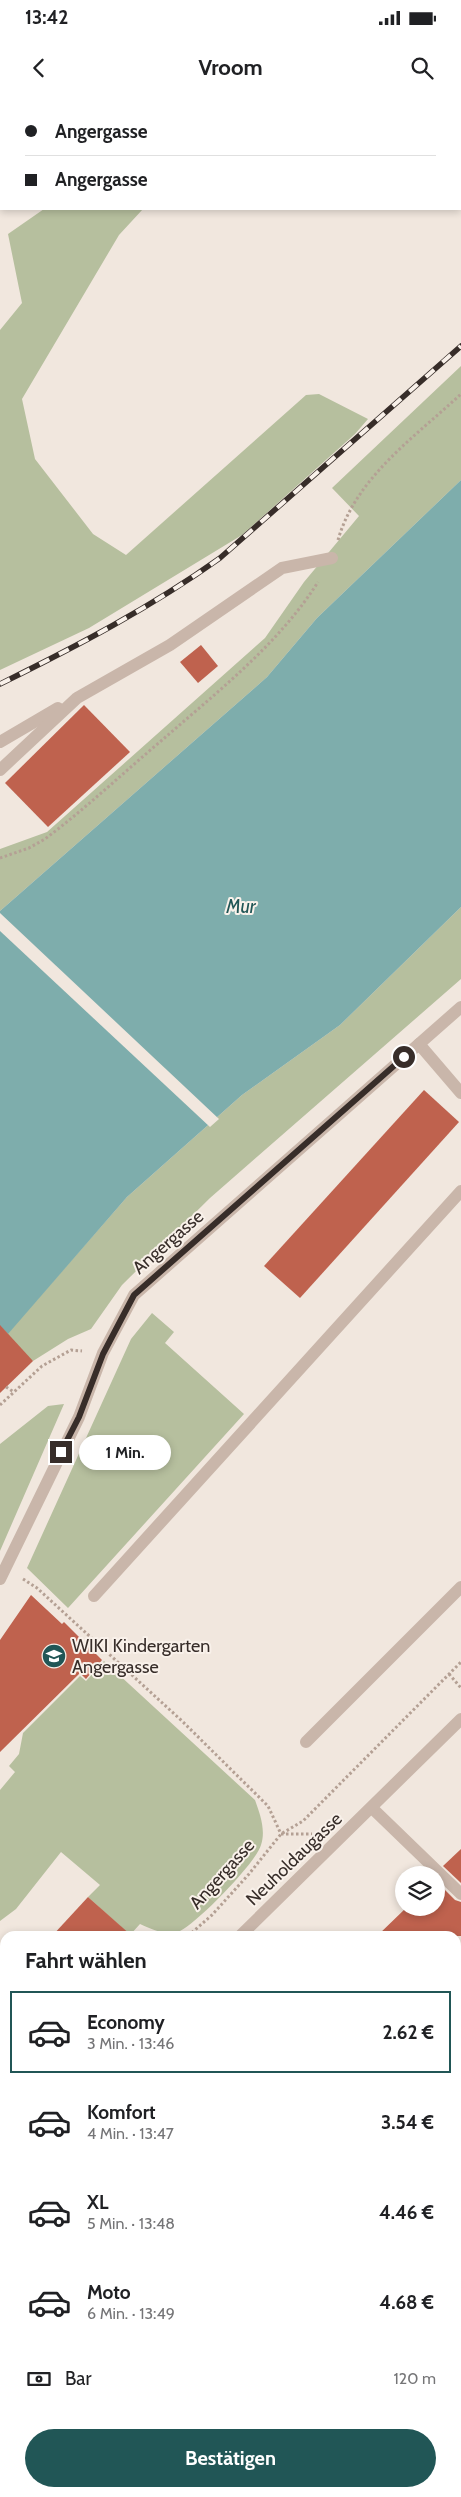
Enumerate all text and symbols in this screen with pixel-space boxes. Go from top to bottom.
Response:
text: 13:42 [25,6,68,29]
icon: back [25,54,53,82]
text: Vroom [198,54,263,81]
icon: search [408,54,436,82]
text: Angergasse [55,120,148,143]
text: Angergasse [55,168,148,191]
water label: Mur [225,895,257,918]
route start [393,1046,415,1068]
street label: Angergasse [128,1205,208,1279]
callout: 1 Min. [78,1434,171,1470]
route end [50,1441,72,1463]
text: 1 Min. [106,1443,144,1462]
place label: WIKI Kindergarten Angergasse [72,1635,210,1678]
school or university icon: WIKI Kindergarten Angergasse [41,1643,67,1669]
street label: Neuholdaugasse [242,1808,346,1910]
street label: Angergasse [185,1834,259,1914]
map controls [395,1866,445,1916]
button: layers [395,1866,445,1916]
text: Fahrt wählen [25,1947,147,1974]
icon: car [27,2010,72,2055]
text: Economy [87,2011,165,2034]
text: 2.62 € [383,2021,434,2044]
text: 3 Min. · 13:46 [87,2034,174,2053]
icon: car [27,2100,72,2145]
text: Komfort [87,2101,156,2124]
text: 3.54 € [381,2111,434,2134]
text: 4 Min. · 13:47 [87,2124,174,2143]
icon: car [27,2190,72,2235]
text: XL [87,2191,108,2214]
text: 4.46 € [379,2201,434,2224]
text: 5 Min. · 13:48 [87,2214,175,2233]
icon: car [27,2280,72,2325]
text: Moto [87,2281,131,2304]
text: 4.68 € [379,2291,434,2314]
text: 6 Min. · 13:49 [87,2304,175,2323]
icon: cash [25,2365,53,2393]
text: Bar [65,2367,91,2390]
text: 120 m [394,2369,436,2388]
button: Bestätigen [25,2429,436,2487]

